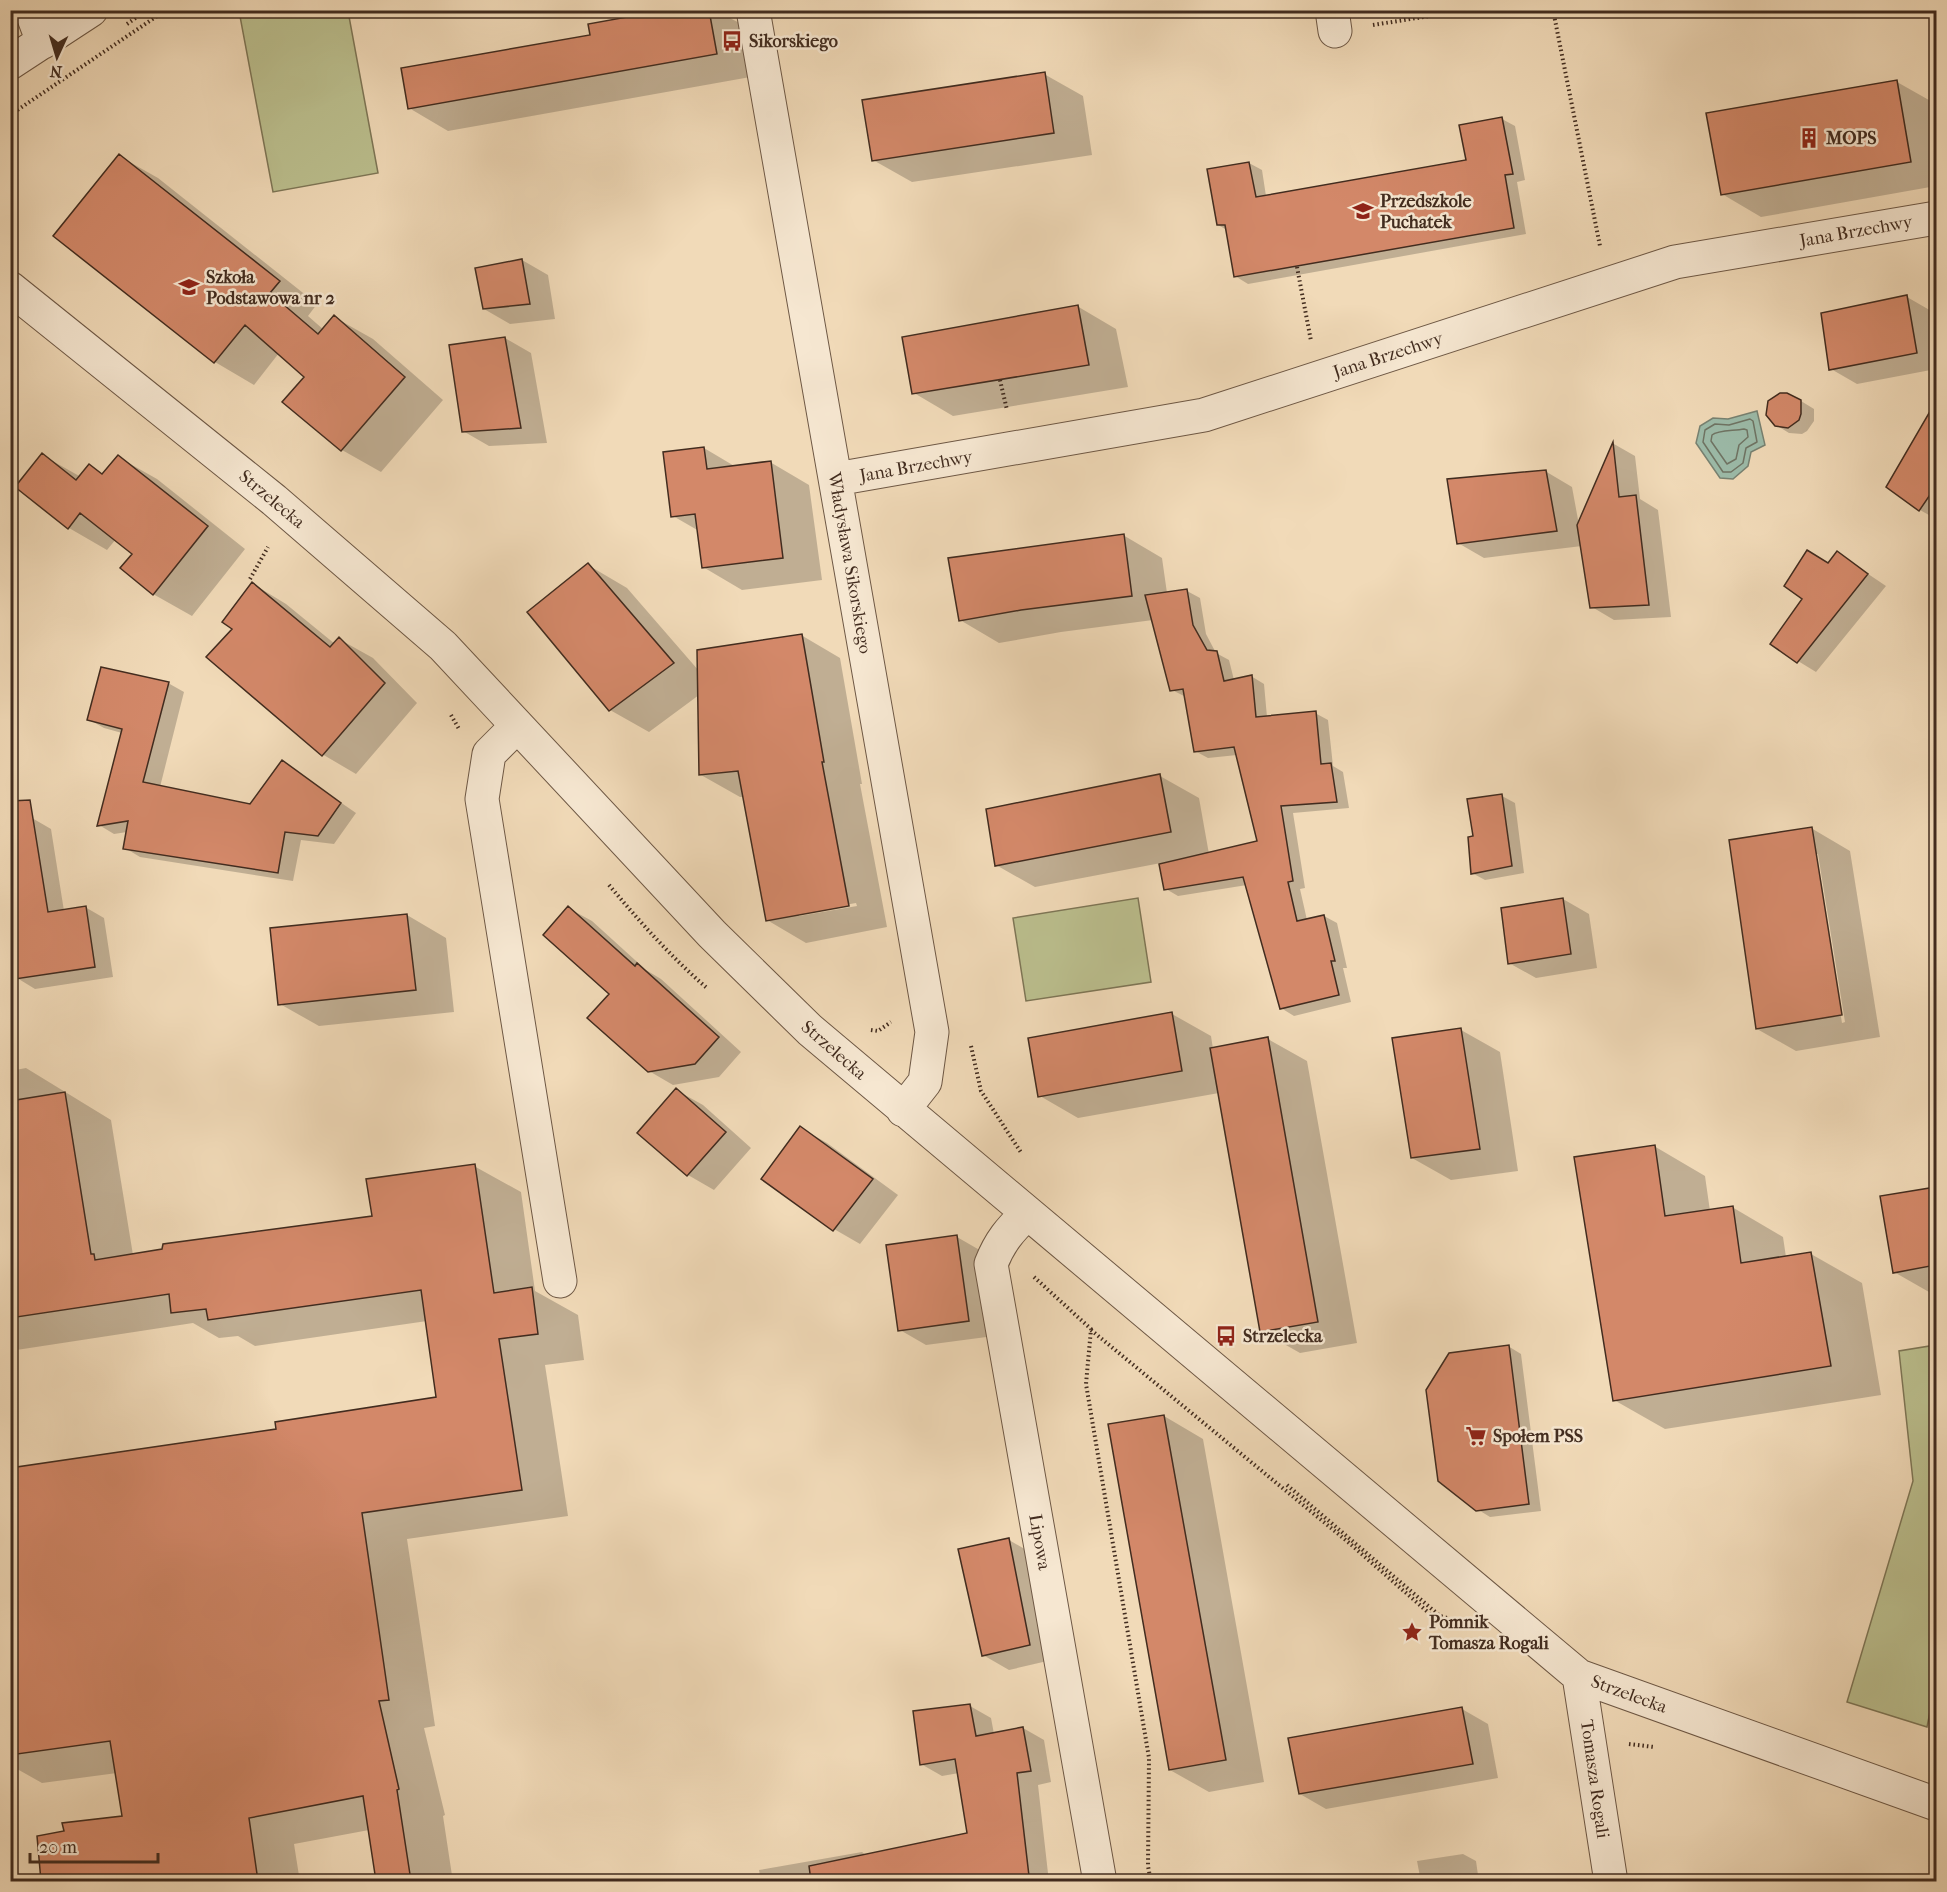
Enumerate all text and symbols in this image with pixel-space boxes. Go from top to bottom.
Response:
north arrow [27,27,87,87]
bus stop icon: Sikorskiego [720,29,744,53]
place label: Sikorskiego [749,31,838,52]
text: N [48,62,63,81]
building icon: MOPS [1797,126,1821,150]
place label: MOPS [1825,128,1876,149]
place label: Przedszkole Puchatek [1380,191,1472,233]
school or university icon: Przedszkole Puchatek [1351,199,1375,223]
street label: Jana Brzechwy [1796,211,1916,252]
place label: Szkoła Podstawowa nr 2 [206,267,335,309]
school or university icon: Szkoła Podstawowa nr 2 [177,275,201,299]
street label: Jana Brzechwy [1329,327,1447,384]
street label: Jana Brzechwy [856,446,976,487]
street label: Strzelecka [235,466,309,533]
street label: Władysława Sikorskiego [823,470,876,655]
street label: Strzelecka [797,1016,871,1085]
bus stop icon: Strzelecka [1214,1324,1238,1348]
place label: Strzelecka [1243,1326,1323,1347]
supermarket icon: Społem PSS [1464,1424,1488,1448]
place label: Społem PSS [1493,1426,1583,1447]
street label: Lipowa [1024,1513,1055,1572]
place label: Pomnik Tomasza Rogali [1428,1612,1549,1654]
place icon: Pomnik Tomasza Rogali [1400,1620,1424,1644]
street label: Strzelecka [1588,1671,1670,1718]
street label: Tomasza Rogali [1576,1718,1613,1841]
scale bar [30,1826,158,1864]
text: 20 m [39,1837,77,1858]

